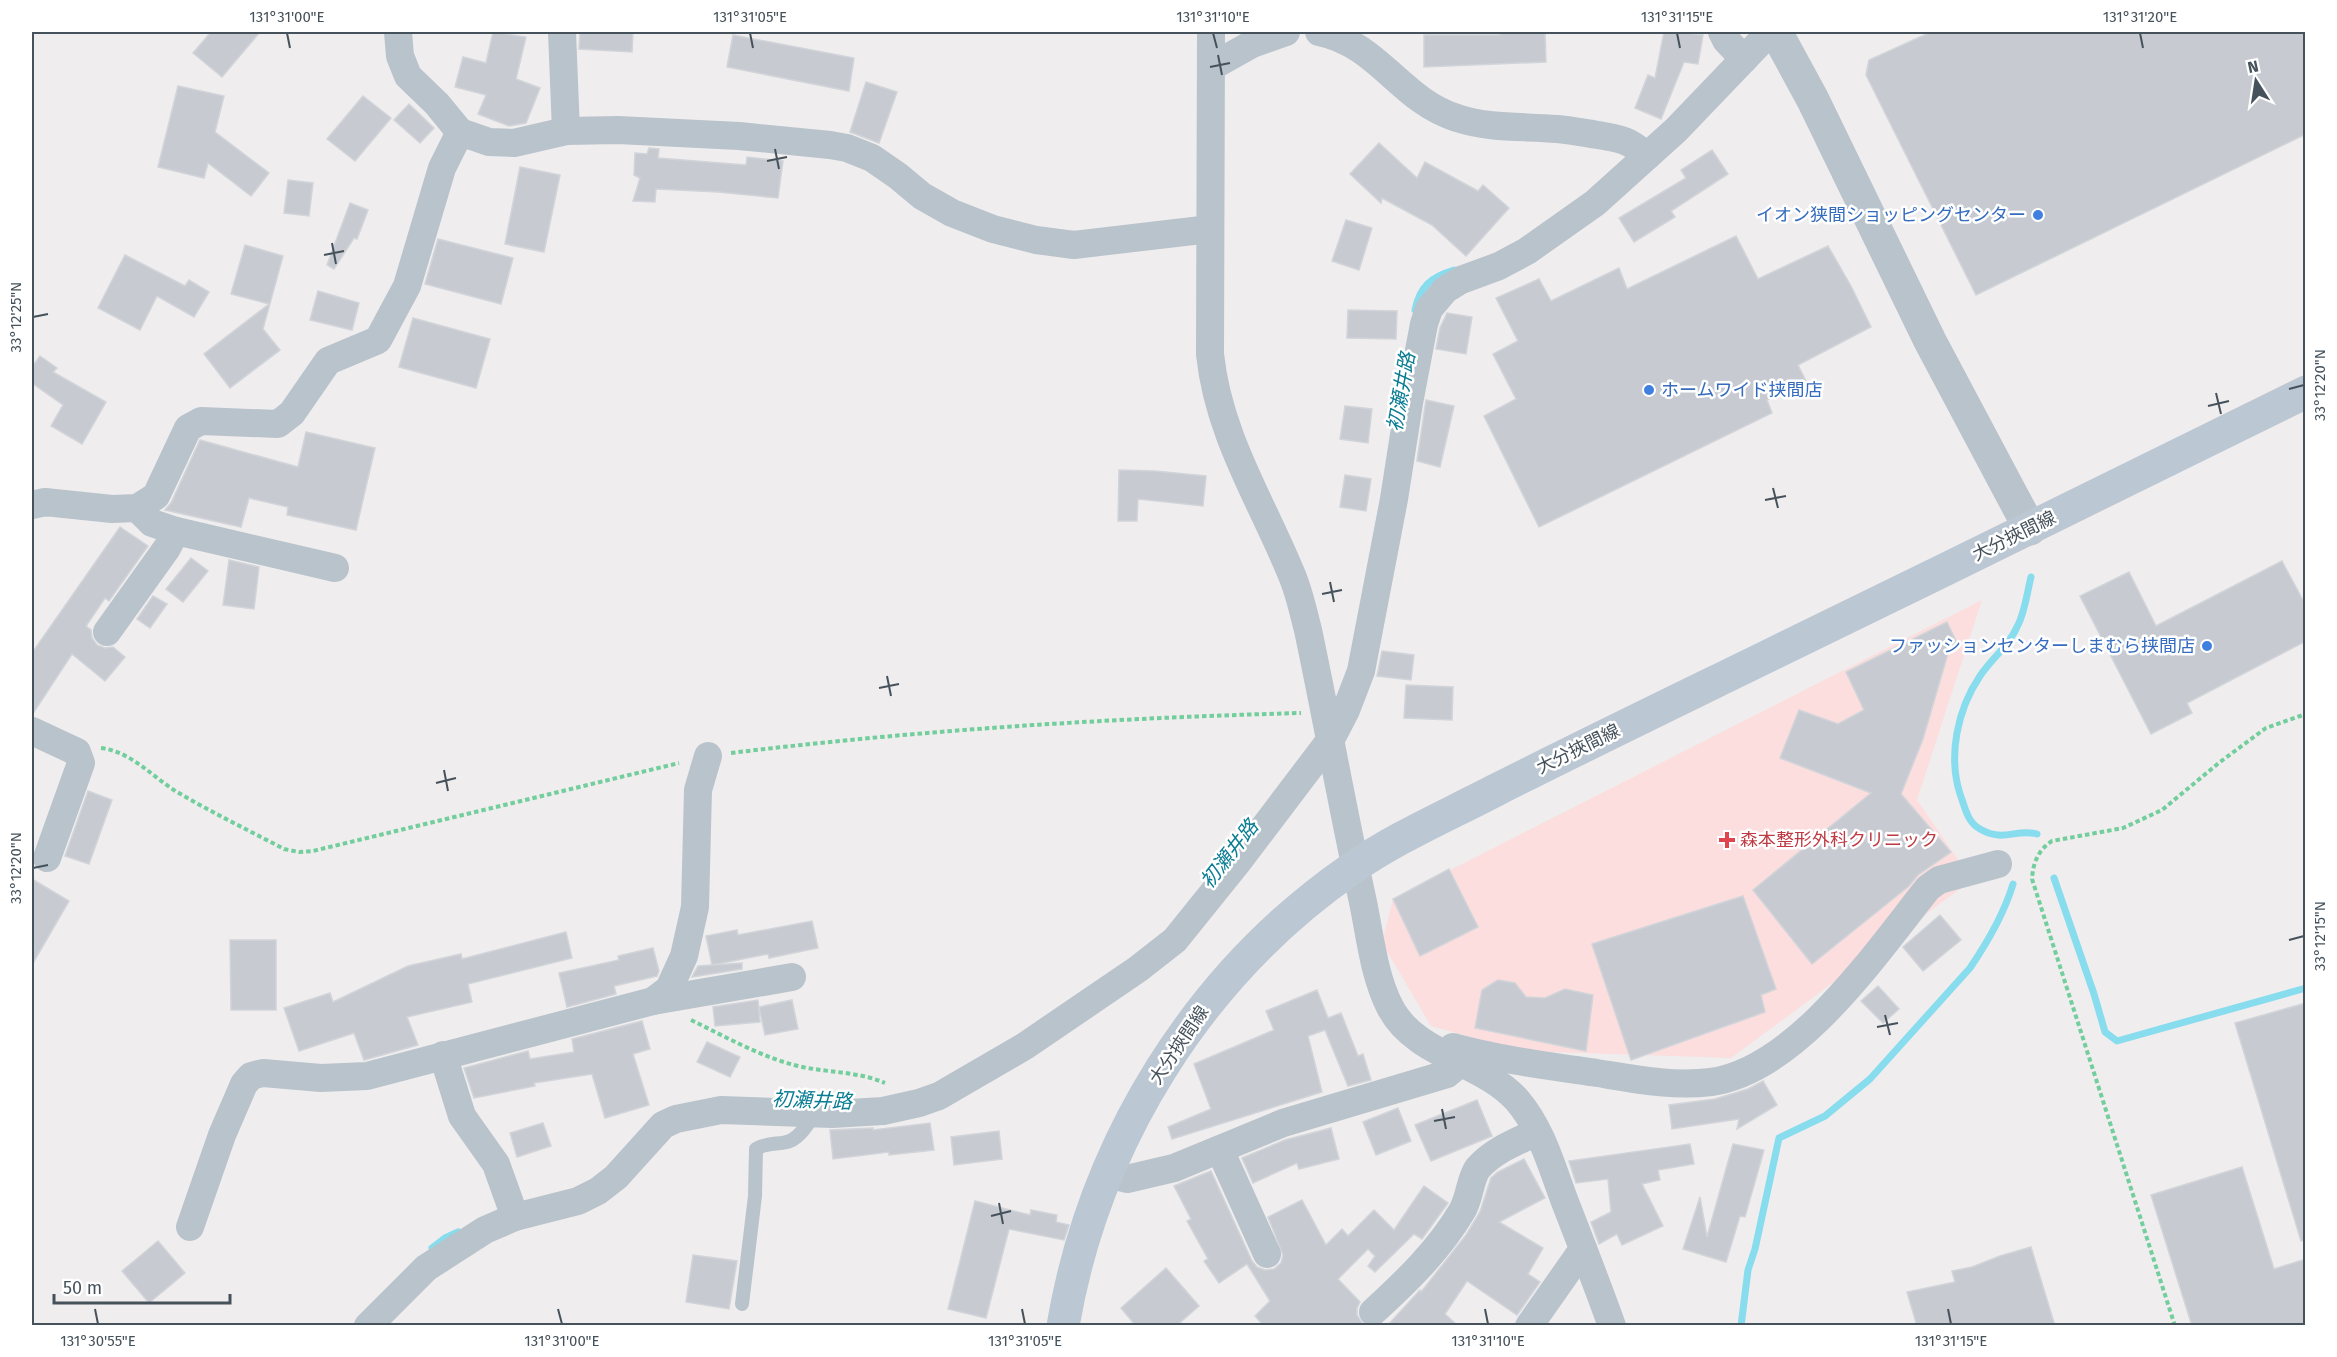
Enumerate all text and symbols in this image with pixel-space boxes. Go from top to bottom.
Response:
text: 131°31'00"E [249,8,325,26]
text: 131°31'05"E [713,8,787,26]
text: 131°31'10"E [1176,8,1250,26]
text: 131°31'15"E [1641,8,1713,26]
text: 131°31'20"E [2103,8,2177,26]
north arrow [2226,51,2286,111]
text: N [2246,56,2260,77]
place label: イオン狭間ショッピングセンター [1756,204,2026,226]
marker: イオン狭間ショッピングセンター [2031,208,2045,222]
text: 33°12'25"N [7,282,25,352]
water label: 初瀬井路 [1382,349,1420,433]
text: 33°12'20"N [2311,349,2329,421]
place label: ホームワイド挟間店 [1661,379,1822,401]
marker: ホームワイド挟間店 [1642,383,1656,397]
street label: 大分挾間線 [1969,506,2059,566]
place label: ファッションセンターしまむら挟間店 [1889,635,2195,657]
marker: ファッションセンターしまむら挟間店 [2200,639,2214,653]
street label: 大分挾間線 [1533,719,1623,779]
water label: 初瀬井路 [1195,814,1264,893]
place label: 森本整形外科クリニック [1740,829,1938,851]
marker: 森本整形外科クリニック [1718,831,1736,849]
text: 33°12'20"N [7,832,25,904]
text: 33°12'15"N [2311,901,2329,971]
street label: 大分挾間線 [1145,1002,1213,1088]
water label: 初瀬井路 [772,1087,854,1113]
scale bar [54,1267,230,1305]
text: 50 m [63,1277,102,1299]
text: 131°30'55"E [60,1332,136,1350]
text: 131°31'00"E [524,1332,600,1350]
text: 131°31'05"E [988,1332,1062,1350]
text: 131°31'10"E [1451,1332,1525,1350]
text: 131°31'15"E [1915,1332,1987,1350]

